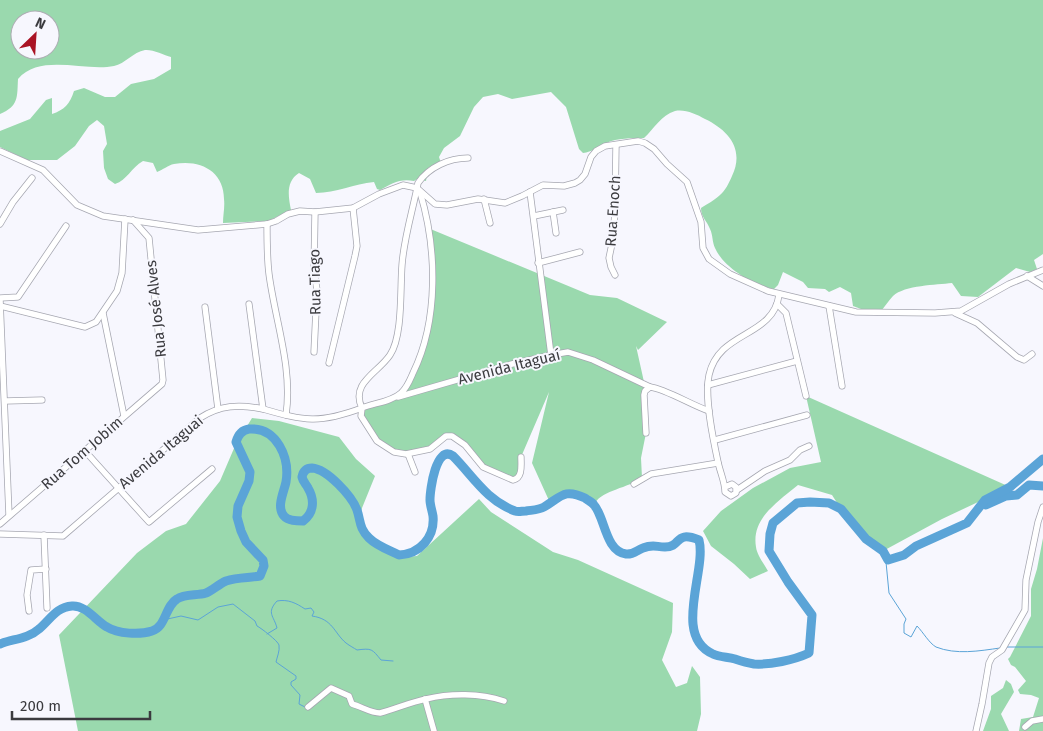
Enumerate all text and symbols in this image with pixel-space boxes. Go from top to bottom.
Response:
north arrow [10,10,60,60]
text: N [32,14,48,33]
street label: Rua Enoch [602,175,624,247]
street label: Rua Tiago [305,249,325,315]
street label: Rua José Alves [142,259,170,359]
street label: Avenida Itaguaí [456,346,562,388]
street label: Avenida Itaguai [115,411,207,493]
street label: Rua Tom Jobim [38,413,126,493]
scale bar [12,688,150,720]
text: 200 m [20,697,61,715]

